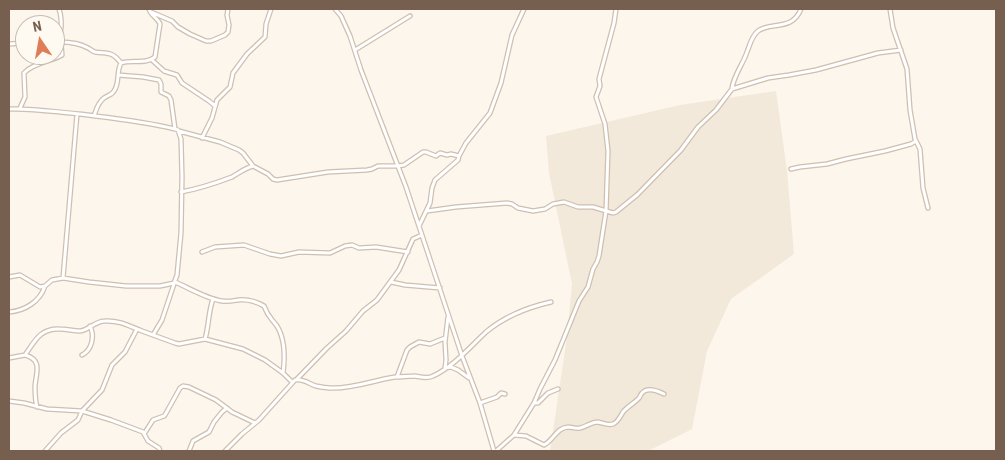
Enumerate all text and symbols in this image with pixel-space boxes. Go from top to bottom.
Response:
north arrow [15,15,65,65]
text: N [31,18,43,35]

